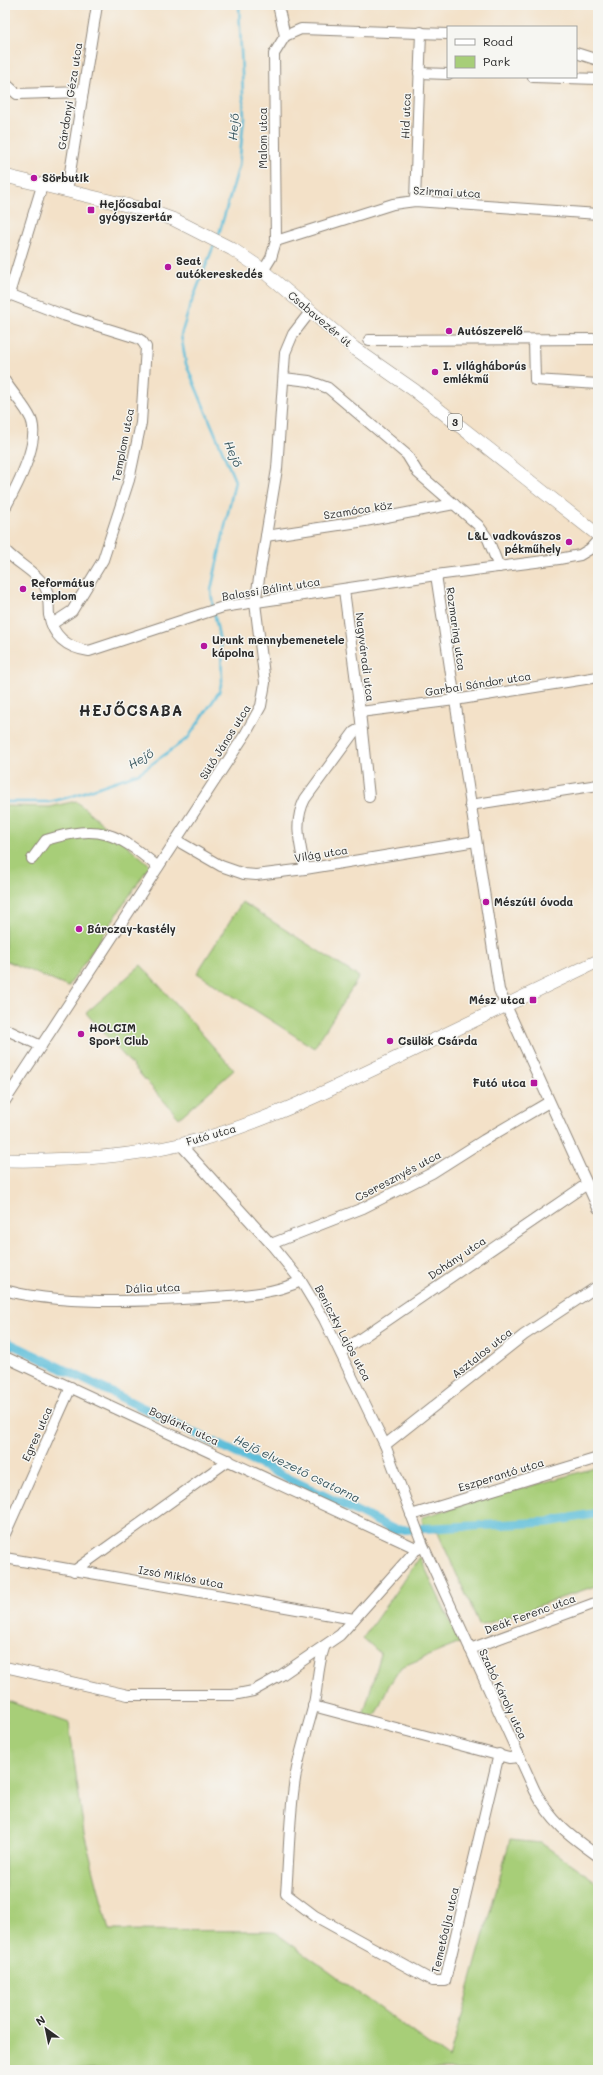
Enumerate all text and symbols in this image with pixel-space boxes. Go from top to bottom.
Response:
legend [447,26,577,78]
text: Road [483,33,513,49]
street label: Gárdonyi Géza utca [54,41,85,151]
text: Park [483,53,510,69]
street label: Híd utca [397,93,414,139]
street label: Malom utca [255,107,270,169]
water label: Hejő [224,113,242,141]
place label: Sörbutik [42,170,89,185]
marker: Sörbutik [29,173,39,183]
street label: Szirmai utca [413,182,481,201]
place label: Hejőcsabai gyógyszertár [99,196,172,224]
marker: Hejőcsabai gyógyszertár [86,205,96,215]
place label: Seat autókereskedés [176,253,263,281]
marker: Seat autókereskedés [163,262,173,272]
street label: Csabavezér út [285,287,356,350]
place label: Autószerelő [457,323,523,338]
marker: Autószerelő [444,326,454,336]
place label: I. világháborús emlékmű [443,358,527,386]
marker: I. világháborús emlékmű [430,367,440,377]
street label: Templom utca [108,407,137,483]
road number: 3 [448,414,462,430]
water label: Hejő [221,438,247,469]
street label: Szamóca köz [322,497,394,522]
place label: L&L vadkovászos pékműhely [468,528,561,556]
marker: L&L vadkovászos pékműhely [564,537,574,547]
street label: Balassi Bálint utca [221,573,321,604]
place label: Református templom [31,575,95,603]
marker: Református templom [18,584,28,594]
street label: Rozmaring utca [443,586,470,672]
street label: Nagyváradi utca [353,611,378,703]
place label: Urunk mennybemenetele kápolna [212,632,345,660]
marker: Urunk mennybemenetele kápolna [199,641,209,651]
street label: Garbai Sándor utca [424,668,532,699]
district label: HEJŐCSABA [79,700,183,720]
street label: Sütő János utca [196,701,254,782]
water label: Hejő [125,744,156,772]
street label: Világ utca [293,842,349,865]
place label: Mészúti óvoda [494,894,574,909]
marker: Mészúti óvoda [481,897,491,907]
place label: Bárczay-kastély [87,921,176,936]
marker: Bárczay-kastély [74,924,84,934]
place label: Mész utca [469,992,525,1007]
marker: Mész utca [528,995,538,1005]
place label: HOLCIM Sport Club [89,1020,149,1048]
marker: HOLCIM Sport Club [76,1029,86,1039]
place label: Csülök Csárda [398,1033,478,1048]
marker: Csülök Csárda [385,1036,395,1046]
place label: Futó utca [473,1075,526,1090]
marker: Futó utca [529,1078,539,1088]
street label: Futó utca [184,1120,238,1149]
street label: Cseresznyés utca [352,1146,444,1205]
street label: Dohány utca [425,1233,489,1282]
street label: Dália utca [125,1279,181,1296]
street label: Beniczky Lajos utca [312,1282,375,1384]
street label: Asztalos utca [448,1324,515,1381]
street label: Boglárka utca [147,1403,222,1448]
street label: Egres utca [18,1404,55,1463]
water label: Hejő elvezető csatorna [232,1431,363,1506]
street label: Eszperantó utca [456,1454,546,1495]
street label: Izsó Miklós utca [137,1562,225,1591]
street label: Deák Ferenc utca [482,1590,578,1637]
street label: Szabó Károly utca [476,1646,531,1741]
street label: Temetőalja utca [427,1885,462,1974]
north arrow [26,2009,66,2049]
text: N [33,2012,48,2029]

